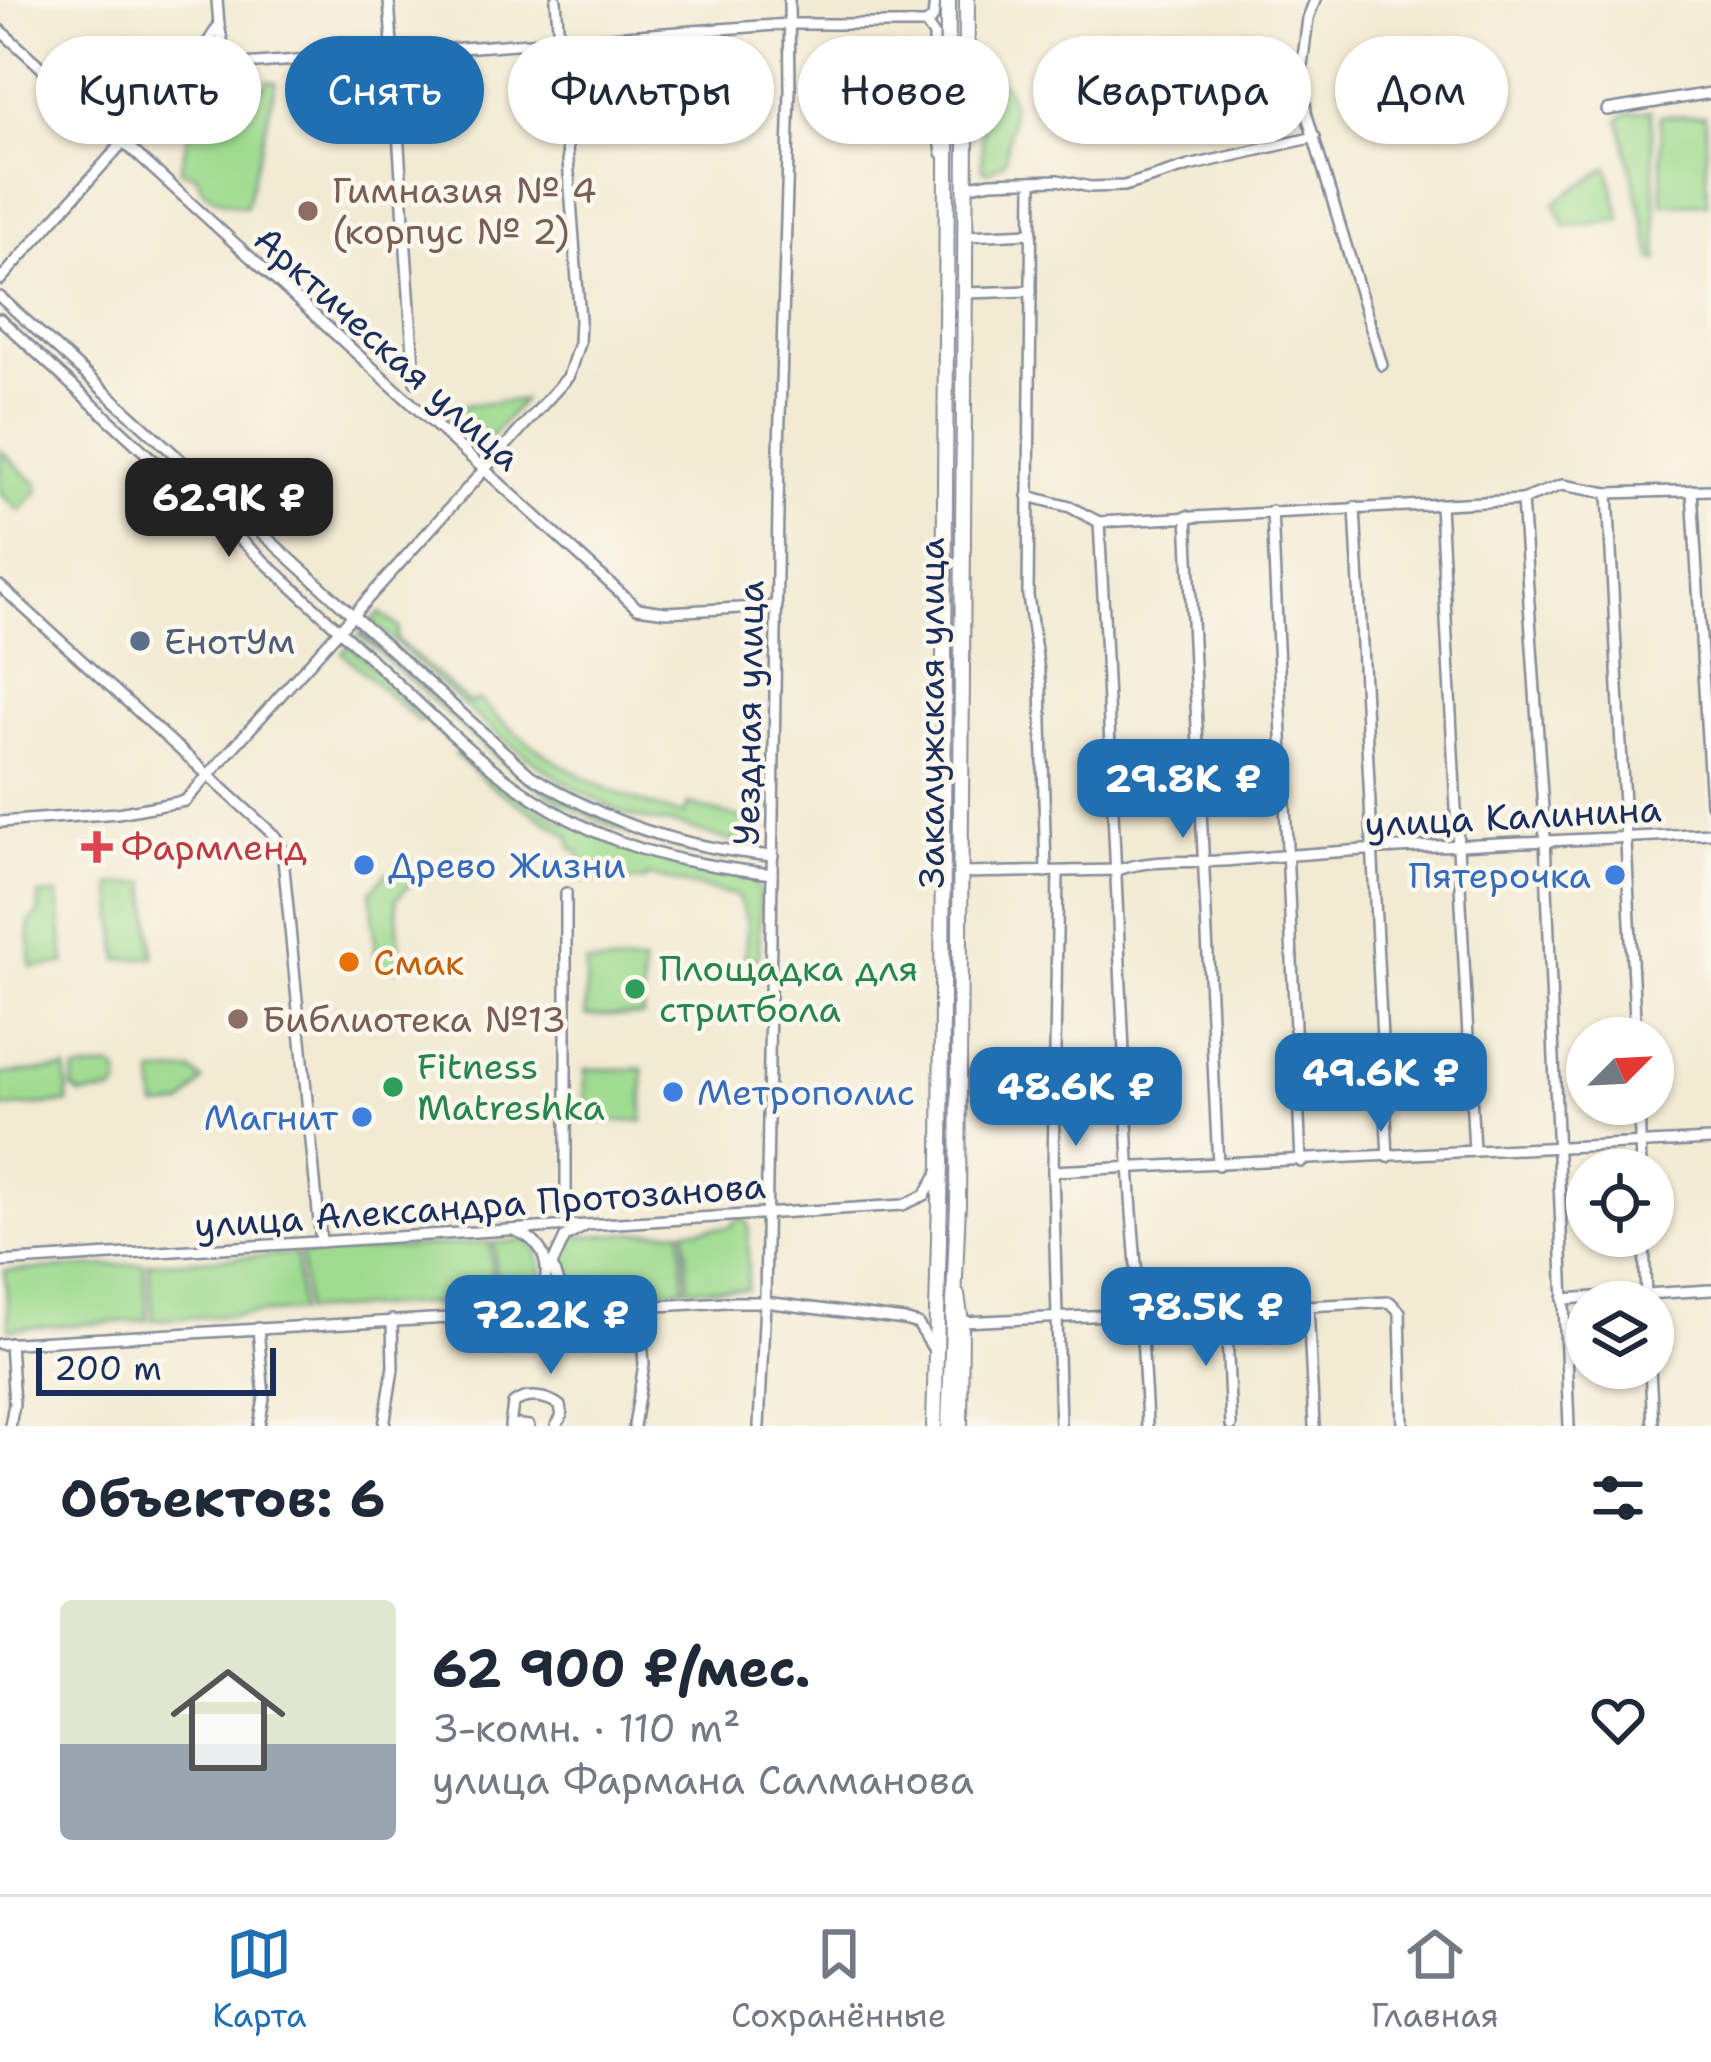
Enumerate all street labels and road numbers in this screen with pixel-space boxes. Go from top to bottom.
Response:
street label: Арктическая улица [243,215,532,482]
street label: Закалужская улица [907,538,956,888]
street label: Уездная улица [722,580,775,846]
street label: улица Калинина [1363,784,1663,849]
street label: улица Александра Протозанова [193,1161,767,1250]

